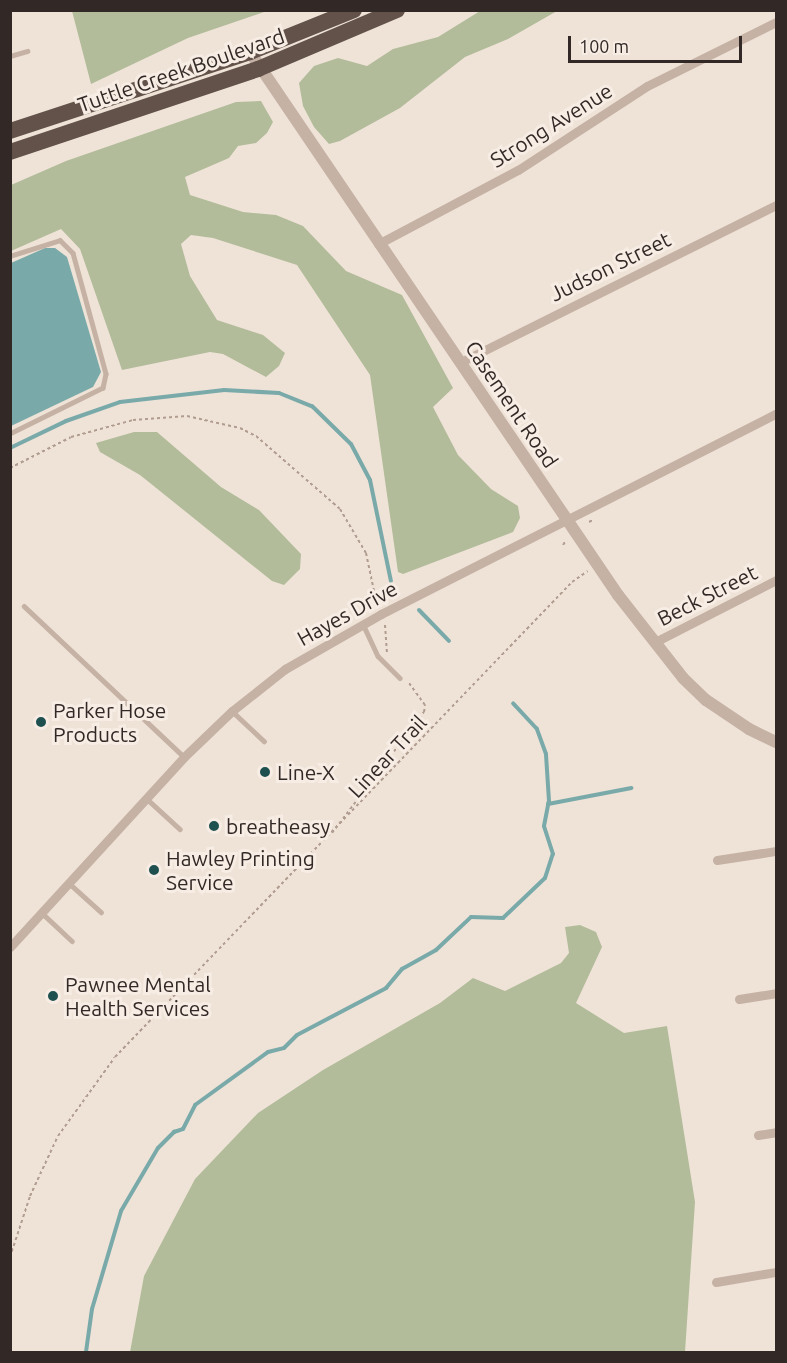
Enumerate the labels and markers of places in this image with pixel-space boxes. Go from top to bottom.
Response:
place label: Parker Hose Products [53,697,166,747]
marker: Parker Hose Products [34,715,48,729]
place label: Line-X [277,759,335,785]
marker: Line-X [258,765,272,779]
place label: breatheasy [226,813,330,839]
marker: breatheasy [207,819,221,833]
place label: Hawley Printing Service [166,845,315,895]
marker: Hawley Printing Service [147,863,161,877]
place label: Pawnee Mental Health Services [65,971,211,1021]
marker: Pawnee Mental Health Services [46,989,60,1003]

